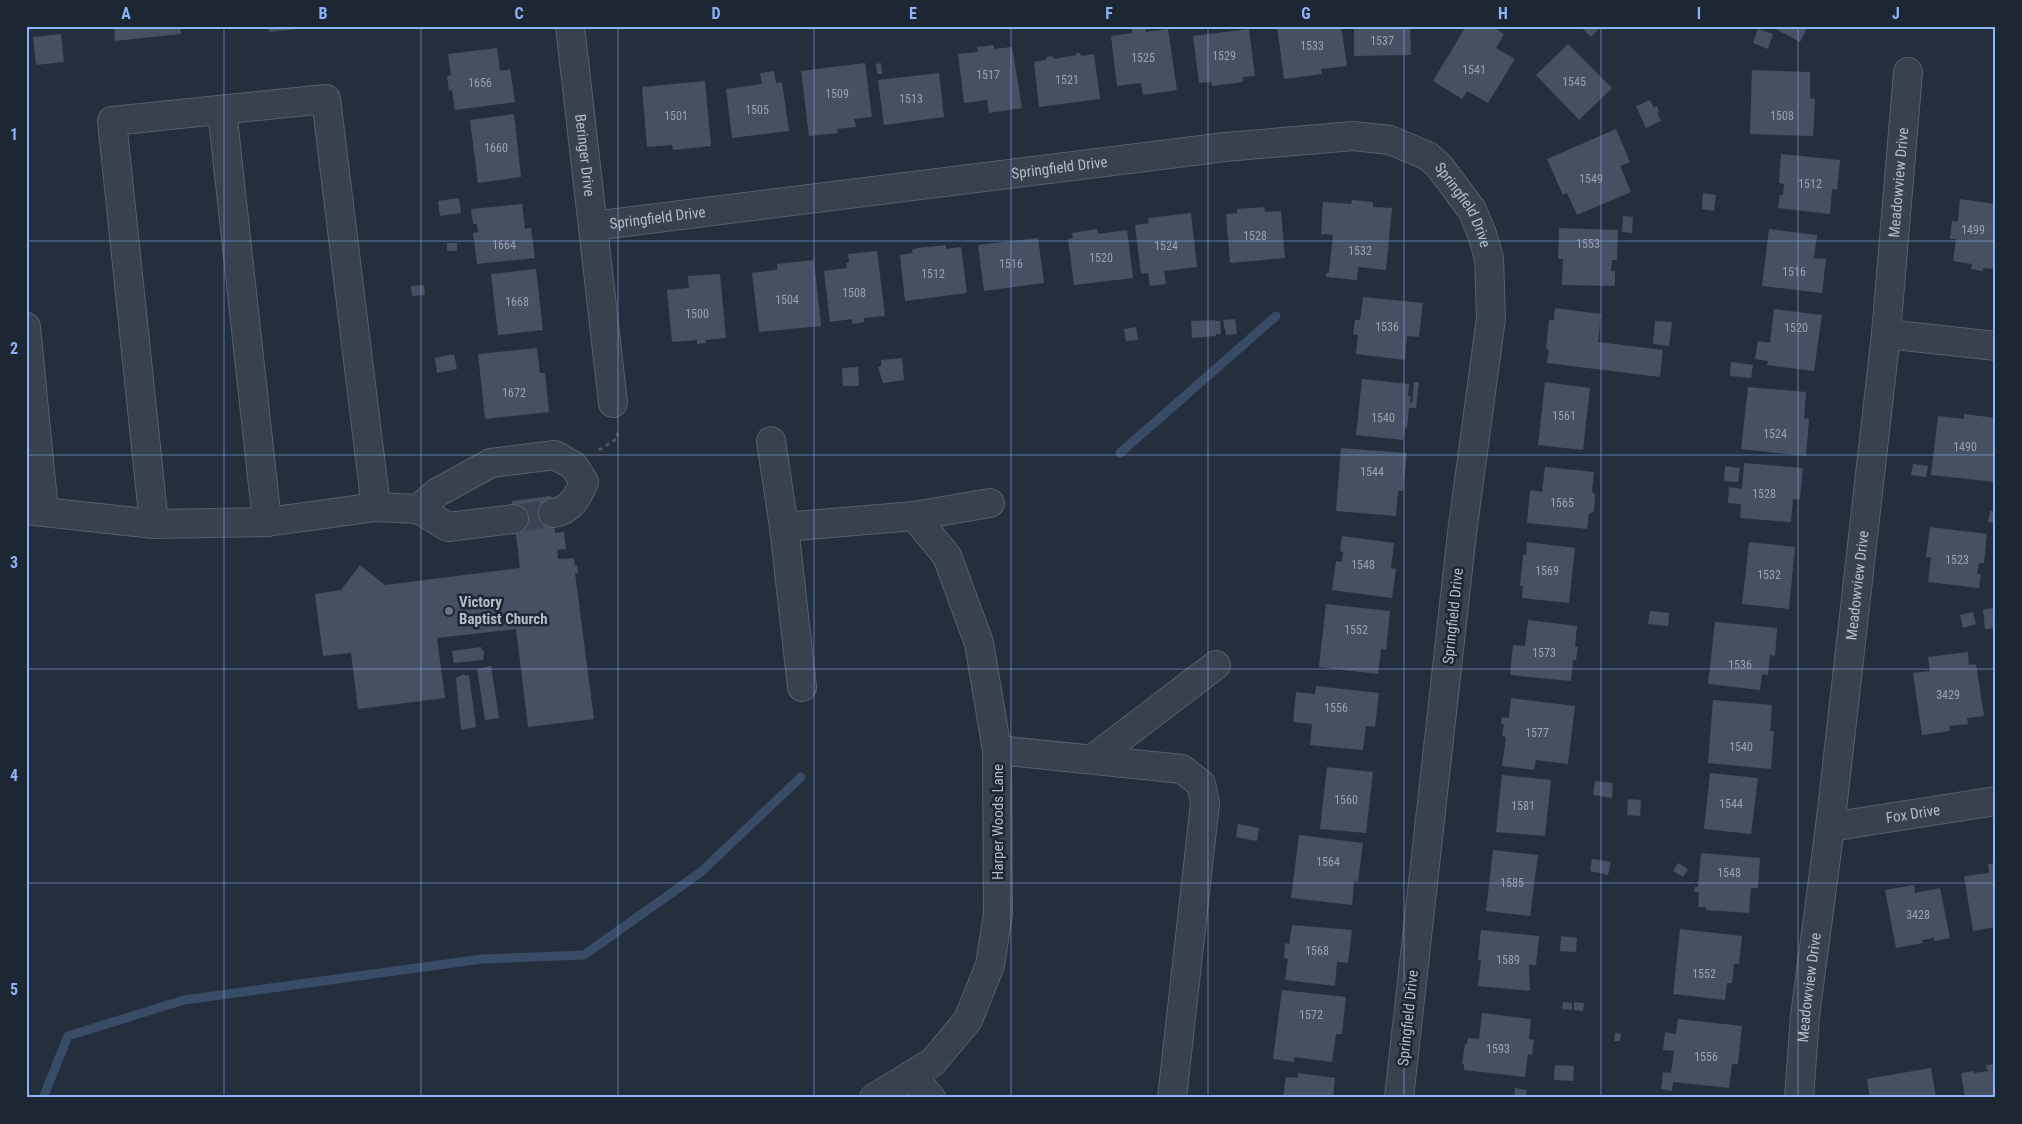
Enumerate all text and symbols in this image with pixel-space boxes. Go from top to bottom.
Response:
text: A [121,4,131,23]
text: B [319,4,328,23]
text: C [514,4,524,23]
text: D [711,4,721,23]
text: E [909,4,917,23]
text: F [1105,4,1113,23]
text: G [1301,4,1311,23]
text: H [1498,4,1508,23]
text: I [1697,4,1701,23]
text: J [1892,4,1900,23]
house number: 1537 [1370,34,1394,48]
house number: 1533 [1300,39,1324,53]
house number: 1529 [1212,49,1236,63]
house number: 1525 [1131,51,1155,65]
house number: 1541 [1462,63,1486,77]
house number: 1517 [976,68,1000,82]
house number: 1521 [1055,73,1079,87]
house number: 1545 [1562,75,1586,89]
house number: 1656 [468,76,492,90]
house number: 1509 [825,87,849,101]
house number: 1513 [899,92,923,106]
house number: 1505 [745,103,769,117]
house number: 1501 [664,109,688,123]
house number: 1508 [1770,109,1794,123]
street label: Beringer Drive [571,113,598,197]
text: 1 [10,125,18,144]
street label: Meadowview Drive [1885,127,1912,238]
house number: 1660 [484,141,508,155]
street label: Springfield Drive [1010,153,1108,183]
street label: Springfield Drive [1431,159,1494,250]
house number: 1549 [1579,172,1603,186]
house number: 1512 [1798,177,1822,191]
street label: Springfield Drive [608,203,707,233]
house number: 1499 [1961,223,1985,237]
house number: 1528 [1243,229,1267,243]
house number: 1553 [1576,237,1600,251]
house number: 1664 [492,238,516,252]
house number: 1524 [1154,239,1178,253]
house number: 1532 [1348,244,1372,258]
house number: 1520 [1089,251,1113,265]
house number: 1516 [999,257,1023,271]
house number: 1516 [1782,265,1806,279]
house number: 1512 [921,267,945,281]
house number: 1508 [842,286,866,300]
house number: 1504 [775,293,799,307]
house number: 1668 [505,295,529,309]
house number: 1500 [685,307,709,321]
house number: 1536 [1375,320,1399,334]
house number: 1520 [1784,321,1808,335]
text: 2 [10,339,18,358]
house number: 1672 [502,386,526,400]
house number: 1561 [1552,409,1576,423]
house number: 1540 [1371,411,1395,425]
house number: 1524 [1763,427,1787,441]
house number: 1490 [1953,440,1977,454]
house number: 1544 [1360,465,1384,479]
house number: 1528 [1752,487,1776,501]
house number: 1565 [1550,496,1574,510]
street label: Meadowview Drive [1842,530,1873,641]
text: 3 [10,553,18,572]
house number: 1523 [1945,553,1969,567]
house number: 1548 [1351,558,1375,572]
house number: 1569 [1535,564,1559,578]
street label: Springfield Drive [1439,567,1467,665]
house number: 1532 [1757,568,1781,582]
place label: Victory Baptist Church [459,593,548,628]
marker: Victory Baptist Church [443,605,455,617]
house number: 1552 [1344,623,1368,637]
house number: 1573 [1532,646,1556,660]
house number: 1536 [1728,658,1752,672]
house number: 3429 [1936,688,1960,702]
house number: 1556 [1324,701,1348,715]
house number: 1577 [1525,726,1549,740]
house number: 1540 [1729,740,1753,754]
street label: Harper Woods Lane [989,764,1007,880]
text: 4 [10,766,18,785]
house number: 1560 [1334,793,1358,807]
house number: 1544 [1719,797,1743,811]
house number: 1581 [1511,799,1535,813]
street label: Fox Drive [1885,801,1941,827]
house number: 1564 [1316,855,1340,869]
house number: 1548 [1717,866,1741,880]
house number: 1585 [1500,876,1524,890]
house number: 3428 [1906,908,1930,922]
street label: Meadowview Drive [1794,932,1825,1043]
house number: 1568 [1305,944,1329,958]
house number: 1589 [1496,953,1520,967]
house number: 1552 [1692,967,1716,981]
street label: Springfield Drive [1394,969,1422,1067]
text: 5 [10,980,18,999]
house number: 1572 [1299,1008,1323,1022]
house number: 1593 [1486,1042,1510,1056]
house number: 1556 [1694,1050,1718,1064]

